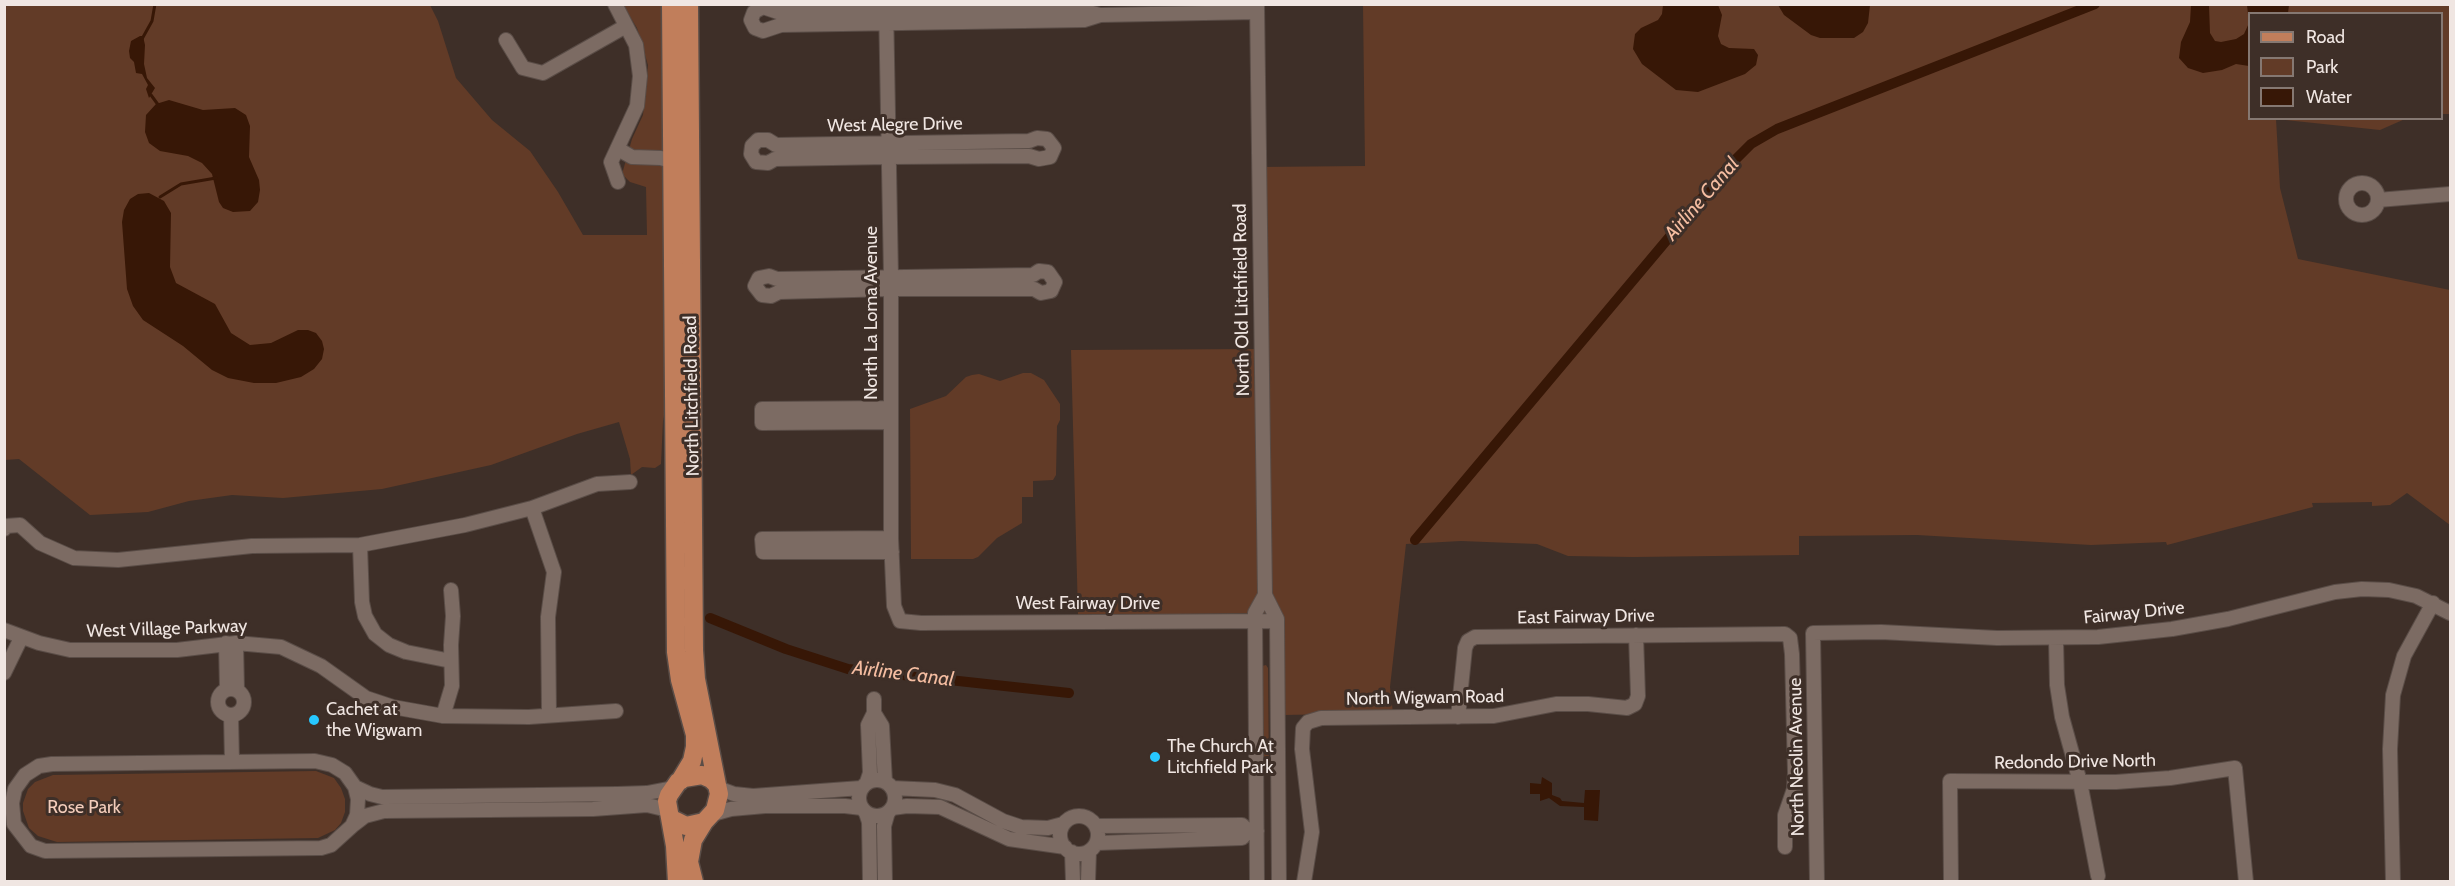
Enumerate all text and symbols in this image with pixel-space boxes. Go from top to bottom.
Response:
legend [2248,12,2443,120]
text: Road [2306,26,2345,48]
text: Park [2306,56,2338,78]
text: Water [2306,86,2352,108]
street label: West Alegre Drive [827,113,963,137]
water label: Airline Canal [1659,153,1745,245]
street label: North Old Litchfield Road [1230,203,1254,397]
street label: North La Loma Avenue [861,226,883,400]
street label: North Litchfield Road [680,315,704,477]
street label: West Fairway Drive [1016,593,1160,615]
street label: Fairway Drive [2082,597,2186,629]
street label: East Fairway Drive [1517,605,1655,629]
street label: West Village Parkway [86,615,248,643]
water label: Airline Canal [851,656,955,692]
street label: North Neolin Avenue [1785,677,1809,837]
street label: North Wigwam Road [1346,686,1504,710]
place label: Cachet at the Wigwam [326,699,422,742]
marker: Cachet at the Wigwam [307,713,321,727]
place label: The Church At Litchfield Park [1167,736,1274,778]
marker: The Church At Litchfield Park [1148,750,1162,764]
street label: Redondo Drive North [1994,750,2156,774]
park label: Rose Park [47,797,121,819]

